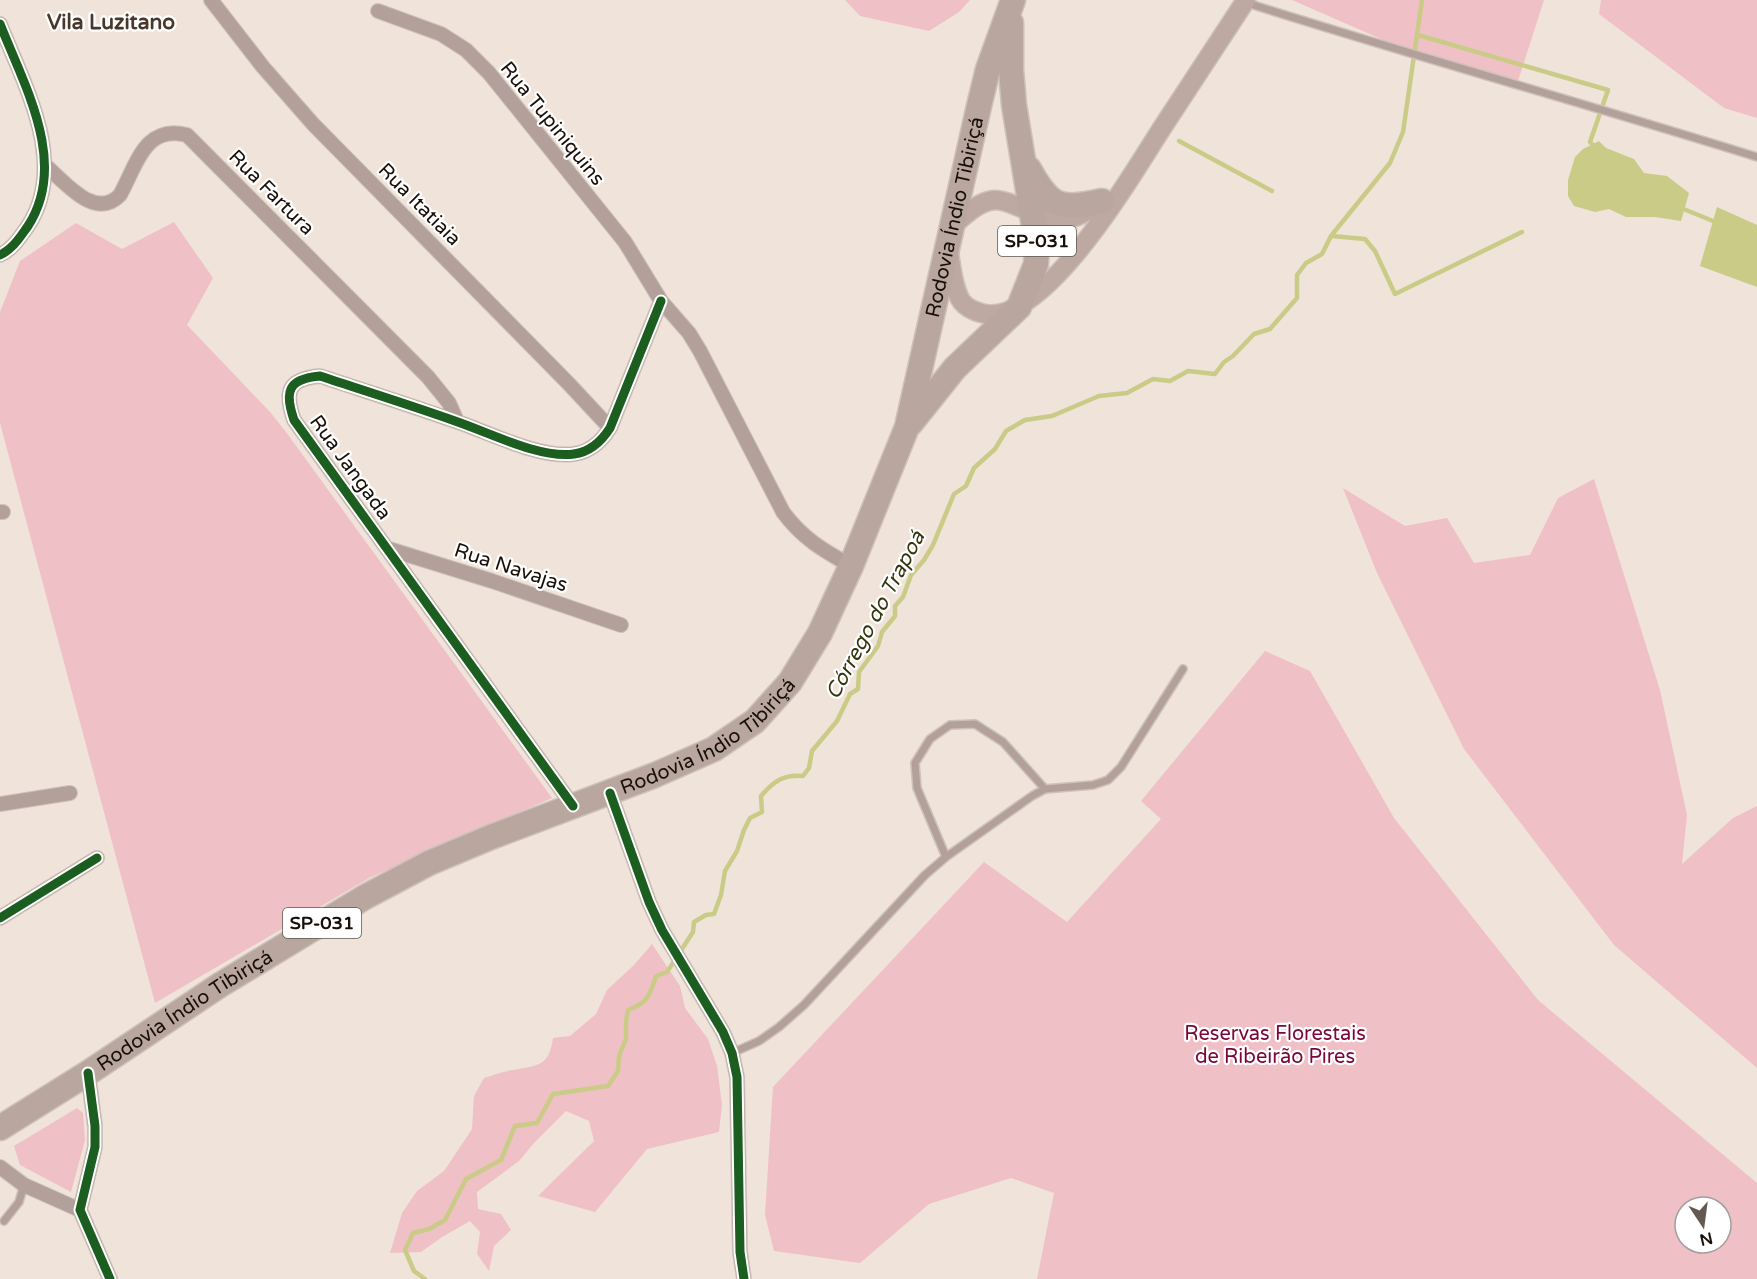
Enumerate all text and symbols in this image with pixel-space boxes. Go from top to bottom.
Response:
district label: Vila Luzitano [47,10,175,35]
street label: Rua Tupiniquins [495,57,609,190]
street label: Rodovia Índio Tibiriçá [921,115,989,320]
street label: Rua Fartura [224,145,319,240]
street label: Rua Itatiaia [373,158,466,251]
road number: SP-031 [998,226,1076,256]
street label: Rua Jangada [304,411,396,525]
water label: Córrego do Trapoá [821,526,931,704]
street label: Rua Navajas [451,538,570,598]
street label: Rodovia Índio Tibiriçá [617,673,801,800]
road number: SP-031 [283,908,361,938]
street label: Rodovia Índio Tibiriçá [93,945,277,1077]
park label: Reservas Florestais de Ribeirão Pires [1184,1022,1366,1069]
north arrow [1673,1195,1733,1255]
text: N [1698,1227,1715,1250]

